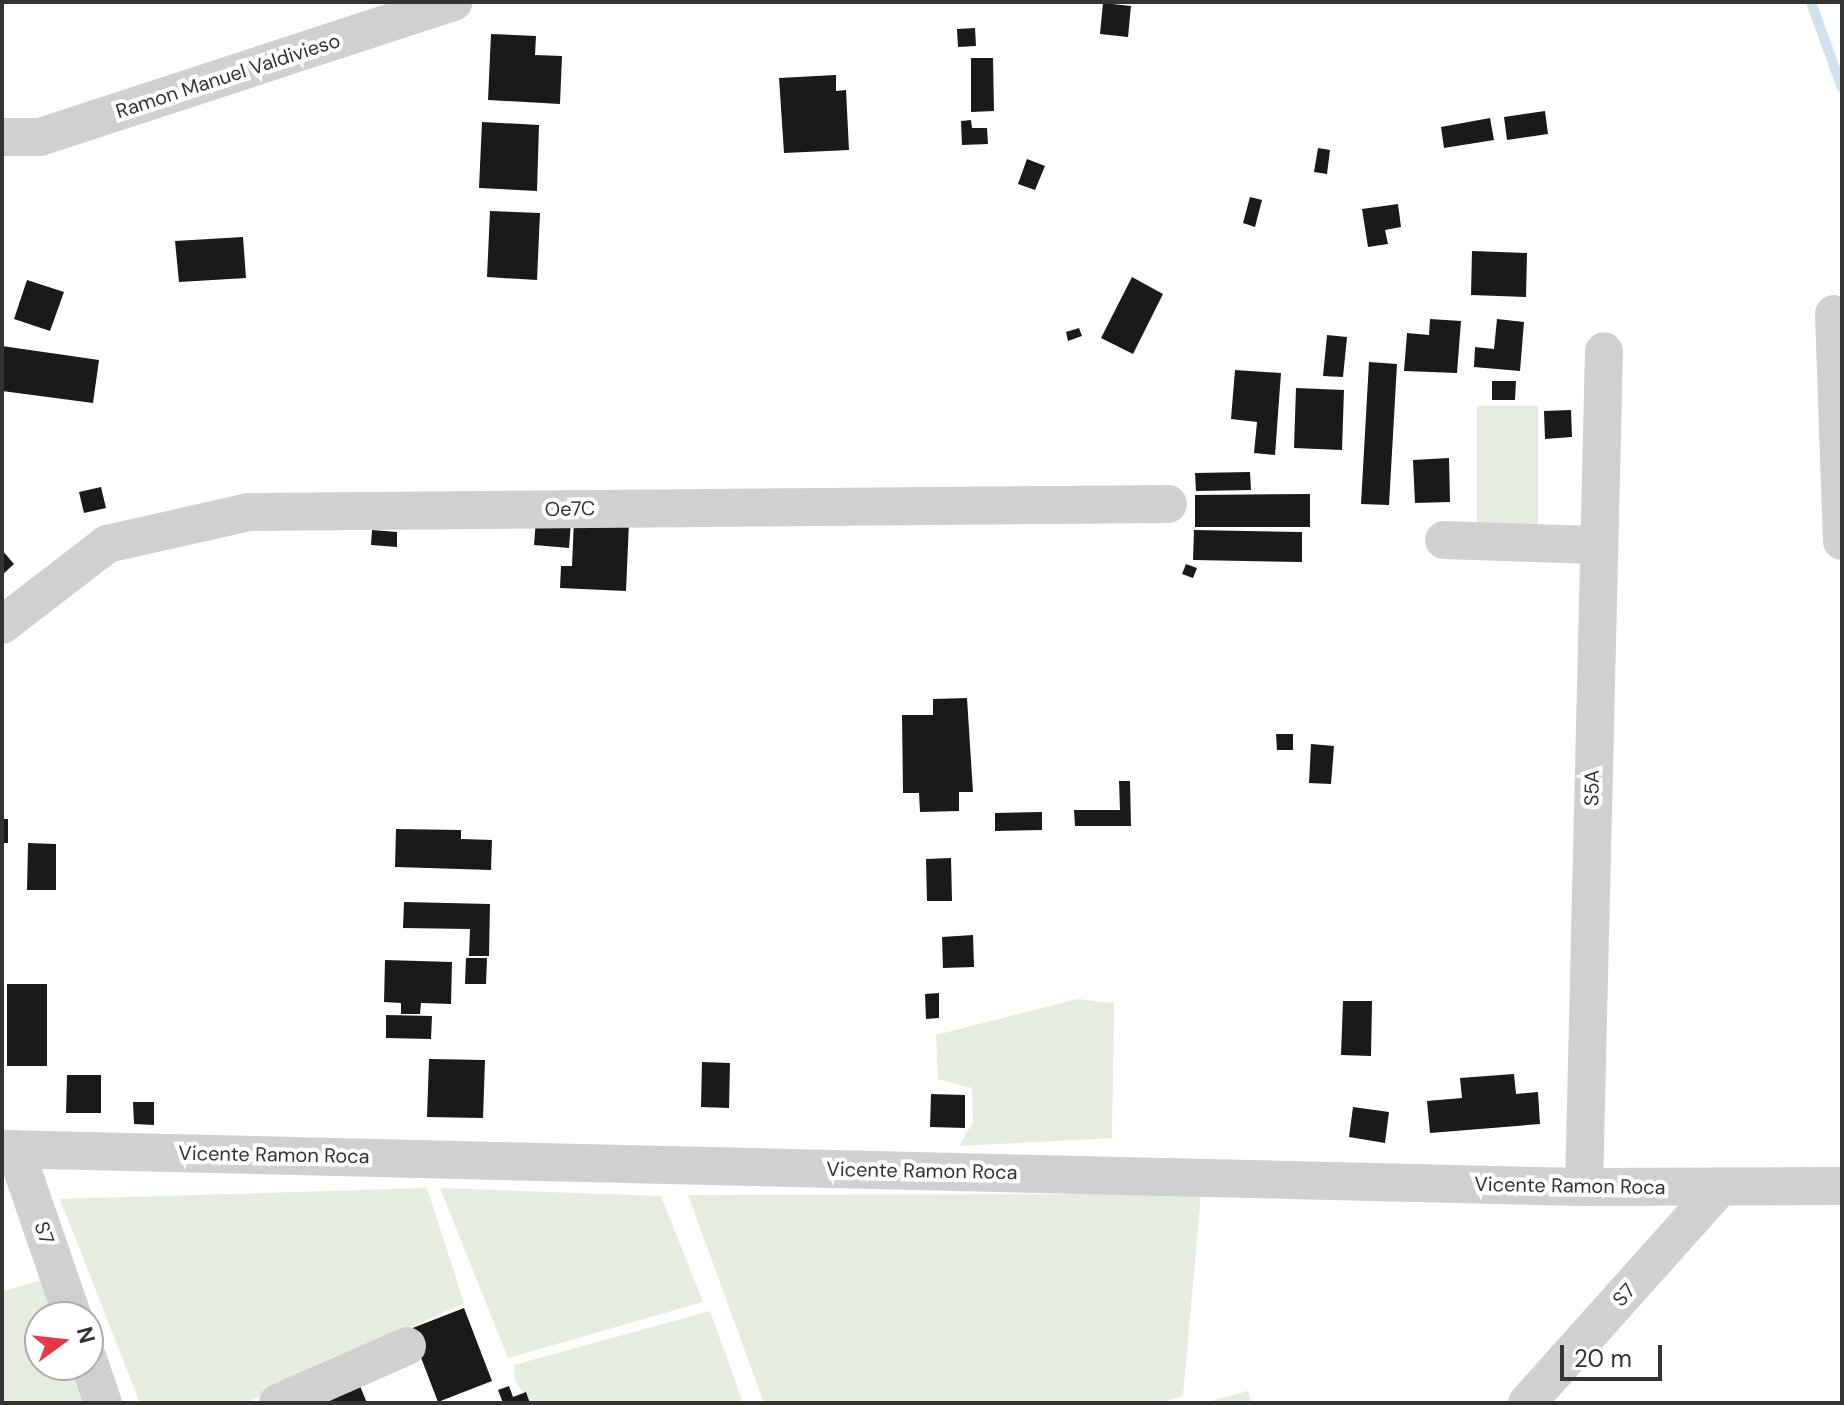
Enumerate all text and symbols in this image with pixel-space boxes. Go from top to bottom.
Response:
street label: Ramon Manuel Valdivieso [113,28,343,124]
street label: Oe7C [545,497,595,521]
street label: S5A [1580,770,1604,806]
street label: Vicente Ramon Roca [178,1141,370,1169]
street label: Vicente Ramon Roca [826,1157,1018,1185]
street label: Vicente Ramon Roca [1474,1172,1666,1200]
street label: S7 [29,1219,59,1247]
street label: S7 [1608,1279,1640,1311]
north arrow [24,1301,104,1381]
text: N [70,1324,102,1347]
scale bar [1564,1329,1666,1379]
text: 20 m [1574,1343,1632,1374]

